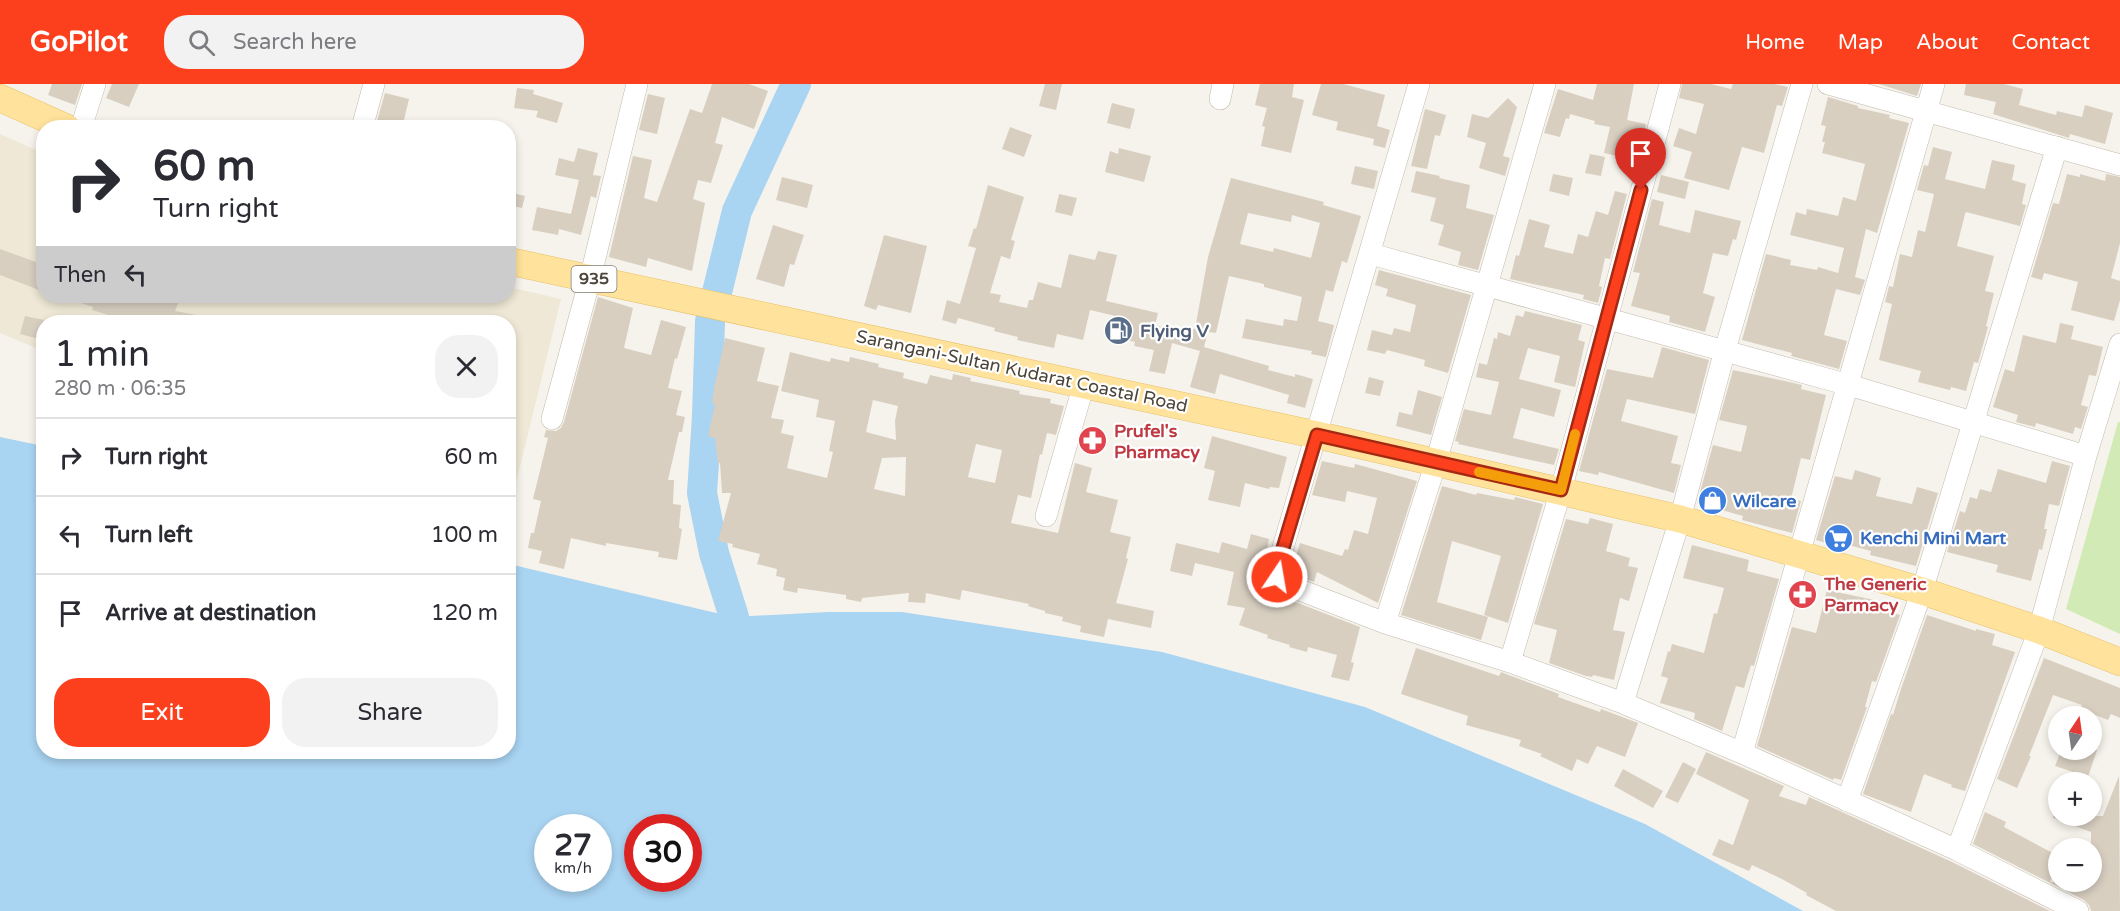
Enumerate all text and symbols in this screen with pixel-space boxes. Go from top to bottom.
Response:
search box [164,15,584,69]
text: GoPilot [30,25,128,59]
icon: search [185,26,218,59]
text: Search here [233,29,357,55]
text: Home [1745,30,1805,55]
text: Map [1838,30,1883,55]
text: About [1916,30,1978,55]
text: Contact [2011,30,2090,55]
pin [1615,128,1666,190]
icon: arrive [1624,137,1657,170]
text: 60 m [153,141,255,192]
icon: right [54,144,132,222]
text: Turn right [153,192,279,225]
icon: left [119,258,152,291]
text: Then [54,262,107,288]
road number: 935 [572,266,616,292]
fuel station icon: Flying V [1103,315,1135,347]
place label: Flying V [1140,320,1209,342]
street label: Sarangani-Sultan Kudarat Coastal Road [854,325,1190,417]
text: 1 min [54,333,150,376]
button: close [435,335,498,398]
text: 280 m · 06:35 [54,377,186,401]
place label: Prufel's Pharmacy [1114,420,1200,463]
pharmacy icon: Prufel's Pharmacy [1077,425,1109,457]
icon: right [54,441,87,474]
text: Turn right [105,444,207,470]
text: 60 m [444,444,498,470]
shop icon: Wilcare [1696,485,1728,517]
place label: Wilcare [1733,490,1797,512]
icon: left [54,519,87,552]
text: Turn left [105,522,193,548]
text: 100 m [431,522,498,548]
supermarket icon: Kenchi Mini Mart [1823,522,1855,554]
place label: Kenchi Mini Mart [1860,527,2006,549]
position arrow [1245,545,1309,609]
place label: The Generic Parmacy [1823,573,1927,616]
pharmacy icon: The Generic Parmacy [1787,578,1819,610]
icon: arrive [54,597,87,630]
text: Arrive at destination [105,600,316,626]
text: 120 m [431,600,498,626]
button: Exit [54,678,270,747]
button: Share [282,678,498,747]
north arrow [2048,706,2102,760]
map controls [2048,706,2102,892]
button: + [2048,772,2102,826]
speed limit sign: 30 [624,814,702,892]
text: 27 [554,827,592,864]
button: − [2048,838,2102,892]
text: km/h [554,859,592,877]

